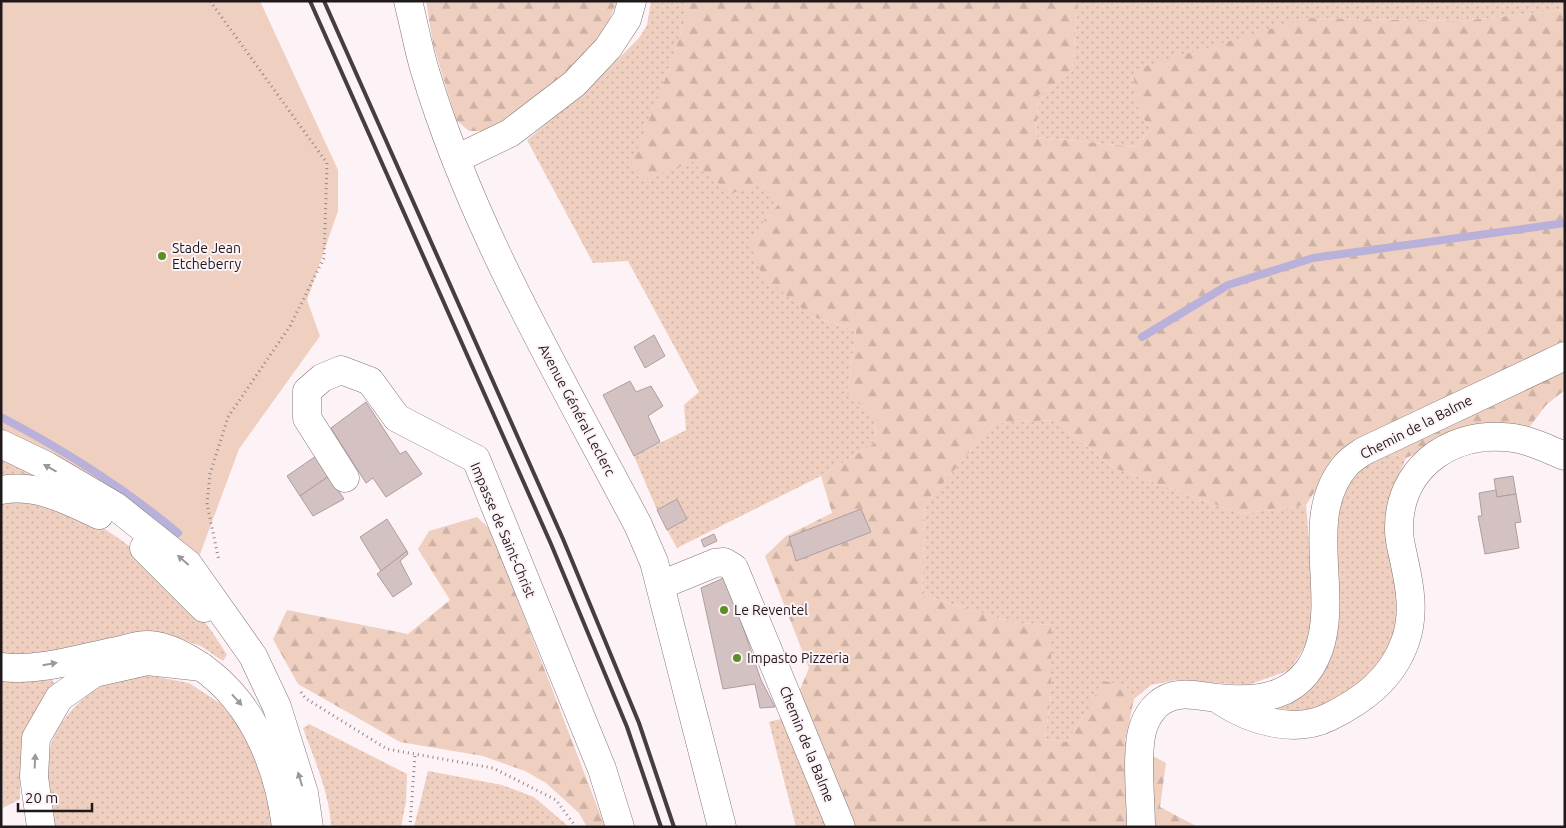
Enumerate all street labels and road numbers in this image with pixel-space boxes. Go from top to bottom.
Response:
street label: Avenue Général Leclerc [535,341,619,479]
street label: Chemin de la Balme [1357,392,1475,462]
street label: Impasse de Saint-Christ [467,460,539,600]
street label: Chemin de la Balme [776,684,838,804]

